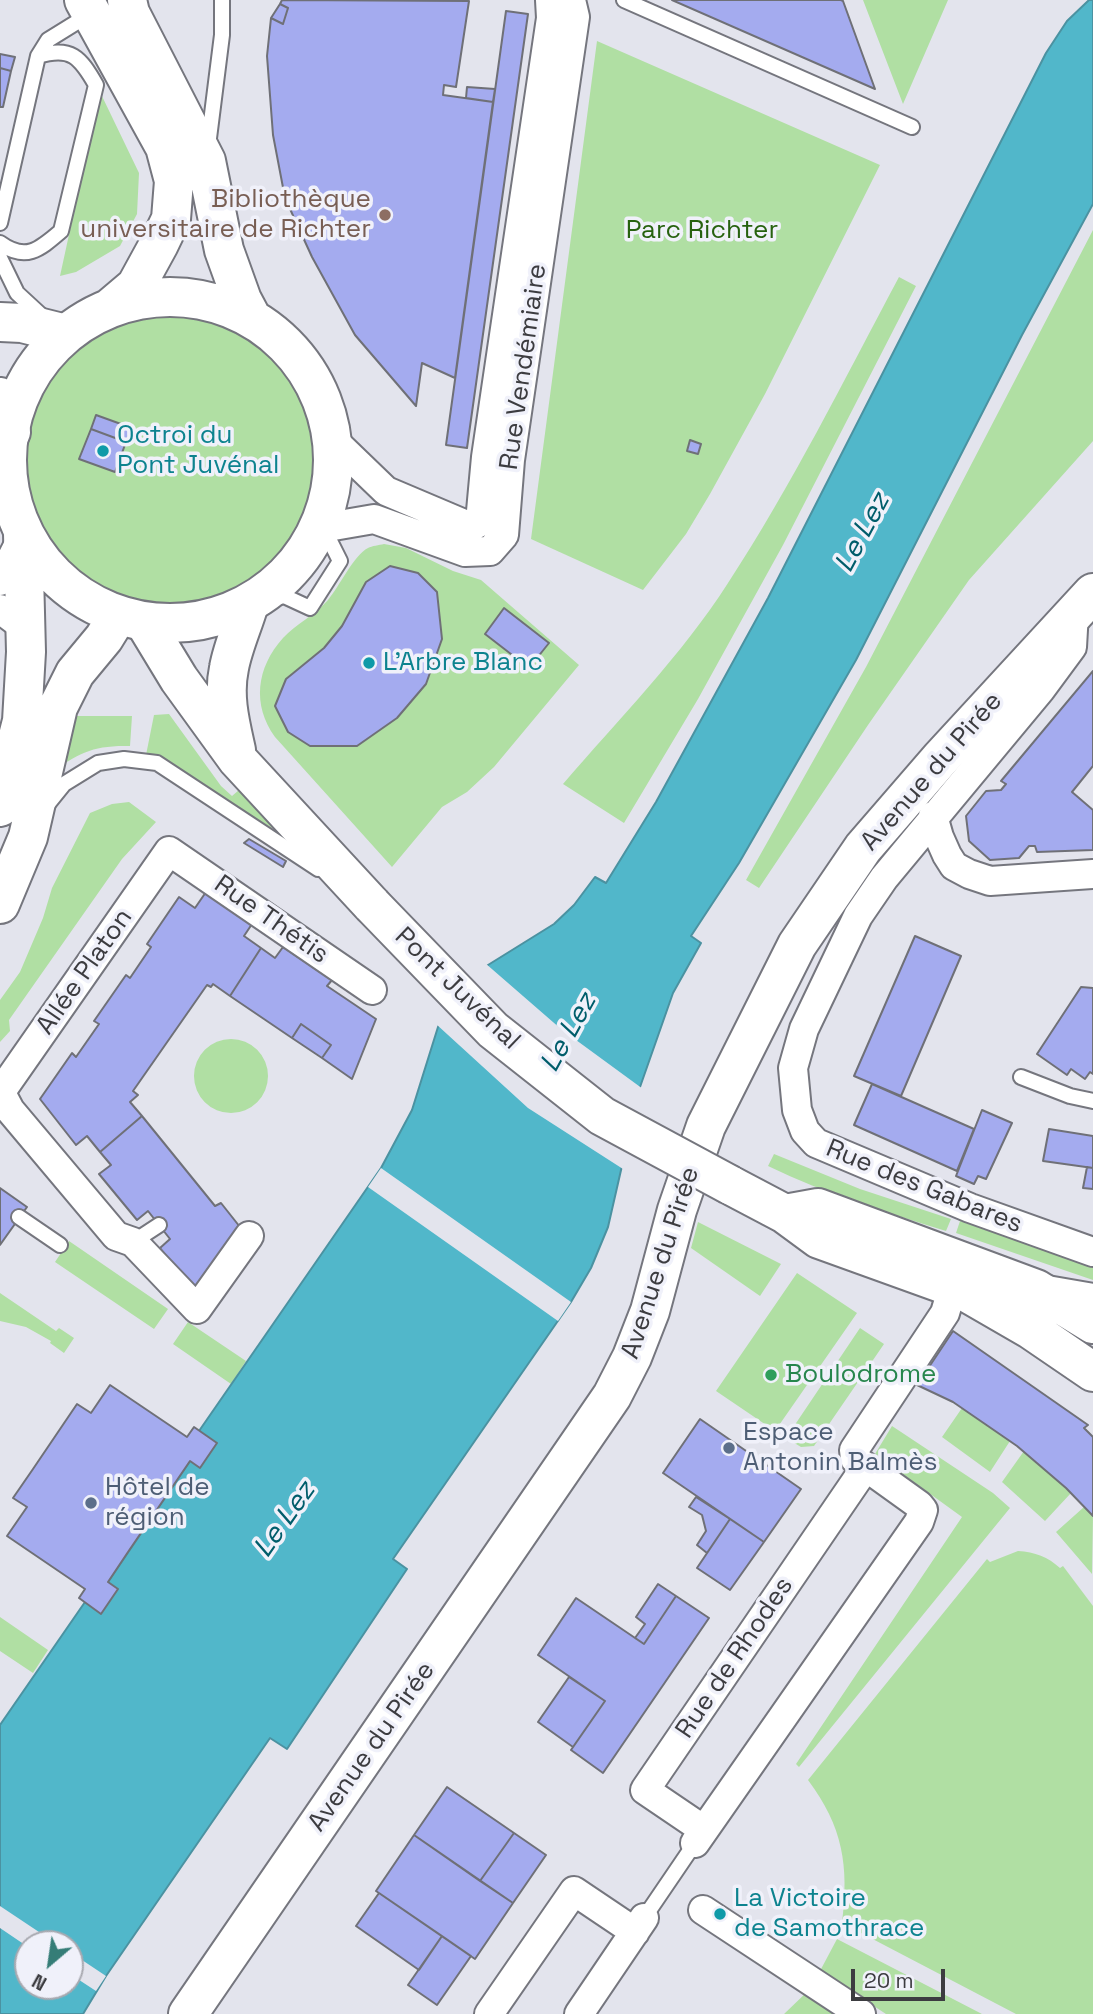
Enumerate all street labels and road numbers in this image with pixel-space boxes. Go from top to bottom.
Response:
street label: Rue Vendémiaire [494,262,554,472]
street label: Avenue du Pirée [855,686,1009,858]
street label: Rue Thétis [208,869,334,971]
street label: Allée Platon [30,903,140,1041]
street label: Pont Juvénal [388,921,526,1057]
street label: Rue des Gabares [821,1133,1027,1241]
street label: Avenue du Pirée [615,1163,707,1363]
street label: Rue de Rhodes [670,1572,800,1744]
street label: Avenue du Pirée [302,1656,442,1838]

